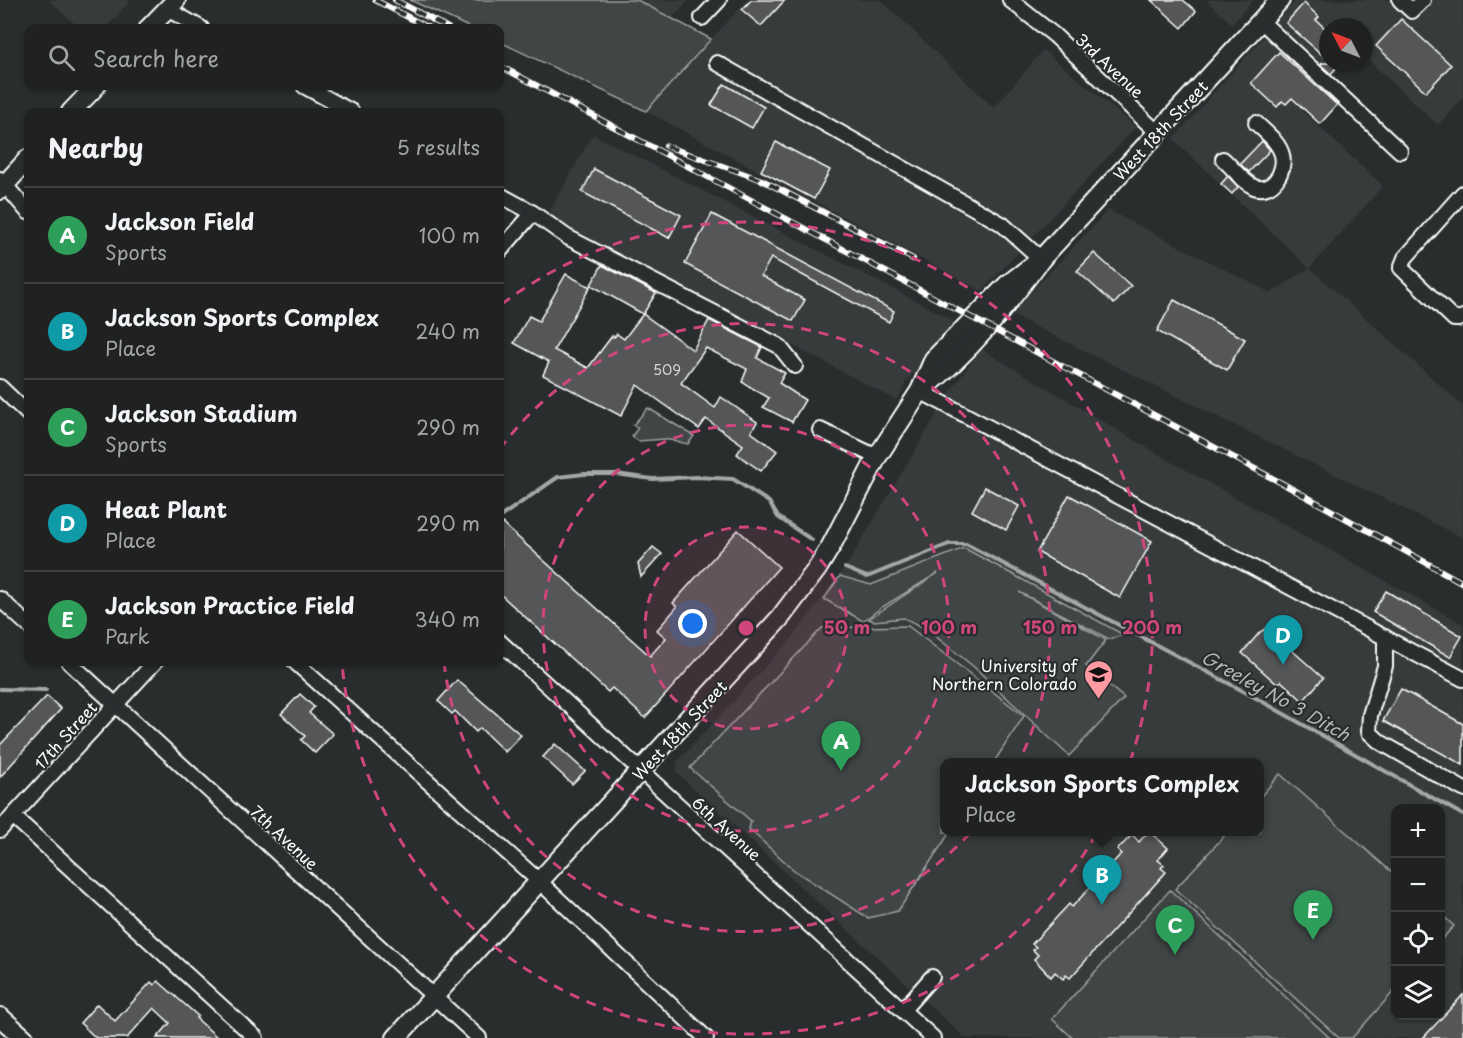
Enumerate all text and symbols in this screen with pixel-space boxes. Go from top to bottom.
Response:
north arrow [1319,18,1373,72]
search box [24,24,504,90]
street label: 3rd Avenue [1071,27,1150,103]
icon: search [45,41,78,74]
text: Search here [93,41,219,74]
street label: West 18th Street [1107,74,1213,185]
text: Nearby [48,128,143,167]
text: 5 results [397,132,480,162]
text: Jackson Field [105,204,254,237]
text: A [60,220,75,250]
text: 100 m [419,220,480,250]
text: Sports [105,237,167,267]
text: Jackson Sports Complex [105,300,379,333]
text: B [61,316,74,346]
text: 240 m [415,316,480,346]
text: Place [105,333,156,363]
house number: 509 [653,359,681,380]
text: Jackson Stadium [105,396,298,429]
text: C [60,412,75,442]
text: 290 m [416,412,480,442]
text: Sports [105,429,167,459]
text: Heat Plant [105,492,227,525]
text: D [60,508,75,538]
text: 290 m [416,508,480,538]
text: Place [105,525,156,555]
text: Jackson Practice Field [105,588,354,621]
text: E [61,604,74,634]
text: 340 m [415,604,480,634]
your location [678,609,707,638]
text: 50 m [824,613,870,640]
text: 100 m [921,613,977,640]
text: 150 m [1023,613,1077,640]
text: 200 m [1122,613,1182,640]
pin: D [1264,616,1302,665]
centre of rings [736,618,756,638]
text: Park [105,621,150,651]
water label: Greeley No 3 Ditch [1197,643,1356,747]
place label: University of Northern Colorado [932,653,1079,695]
school or university icon: University of Northern Colorado [1082,658,1114,700]
street label: West 18th Street [626,674,732,785]
street label: 17th Street [28,695,102,774]
pin: A [822,722,860,771]
popup [940,758,1264,836]
text: Jackson Sports Complex [965,766,1239,799]
street label: 6th Avenue [687,790,767,866]
street label: 7th Avenue [246,799,324,875]
text: Place [965,799,1016,829]
map controls [1391,804,1445,1020]
button: + [1391,804,1445,858]
pin: B [1082,856,1122,905]
button: − [1391,858,1445,912]
pin: E [1294,890,1332,940]
pin: C [1156,906,1194,955]
button: locate [1391,912,1445,966]
button: layers [1391,966,1445,1020]

